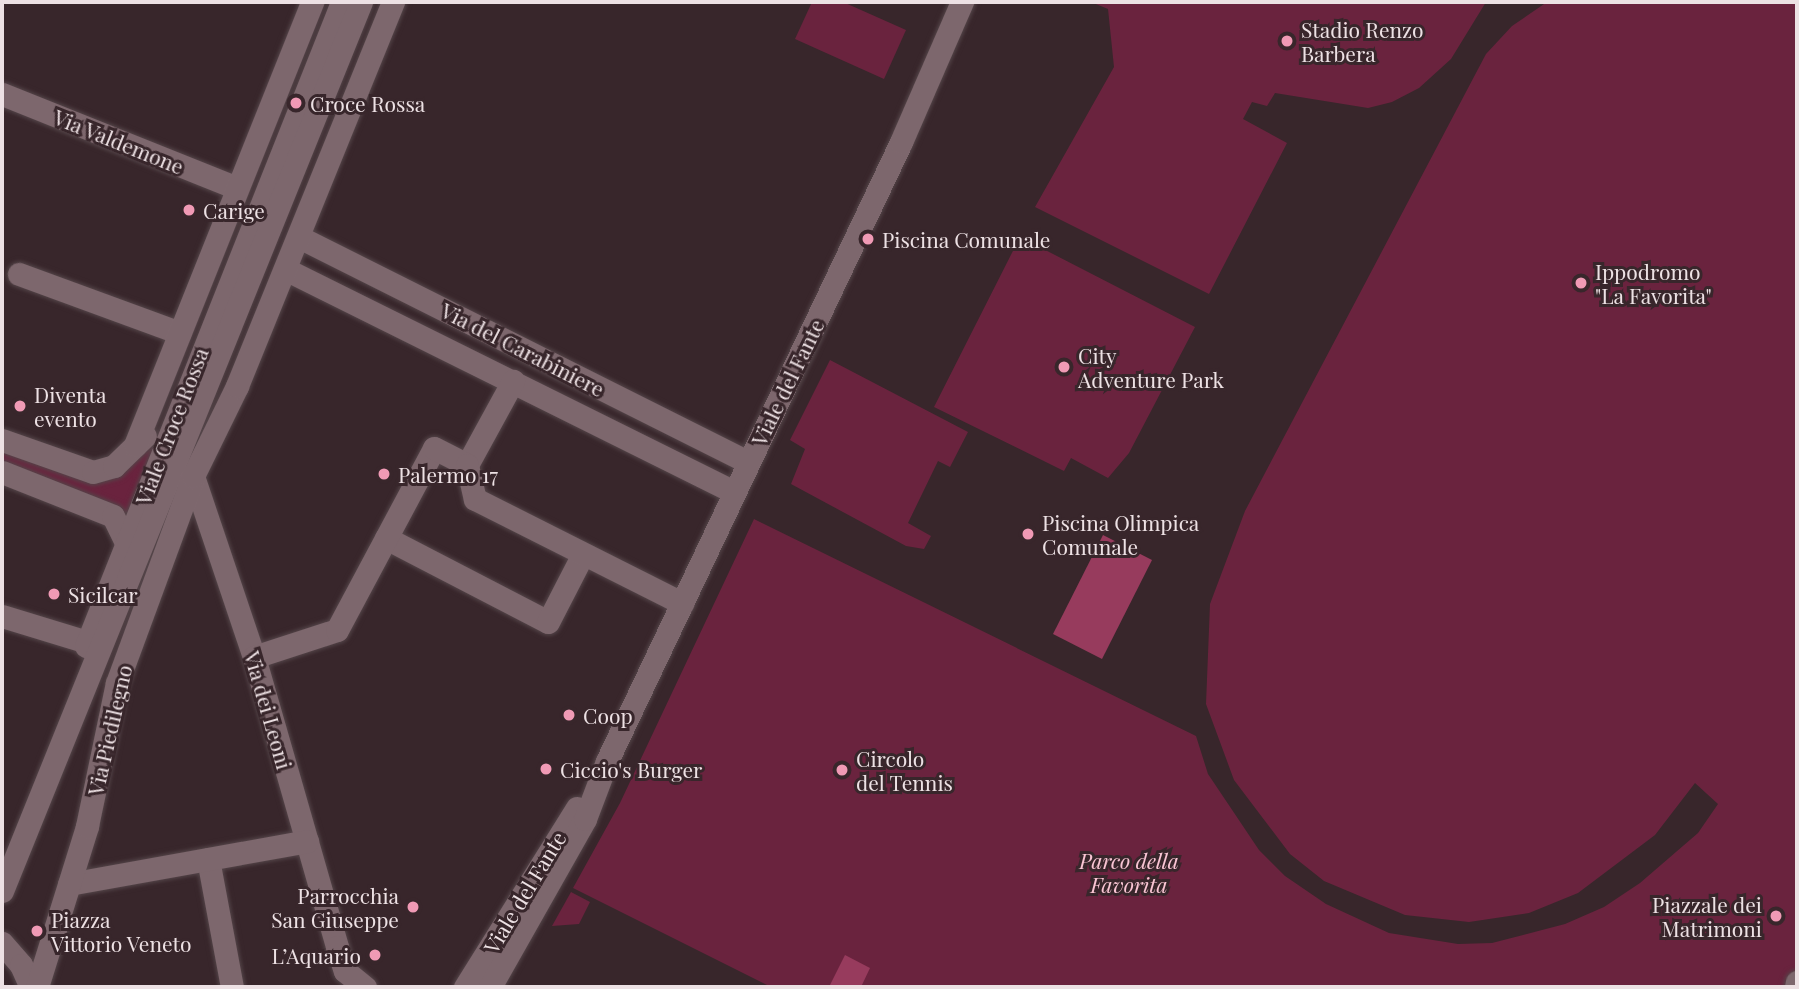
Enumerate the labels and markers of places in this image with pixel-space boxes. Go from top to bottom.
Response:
place label: Stadio Renzo Barbera [1301,16,1424,66]
marker: Stadio Renzo Barbera [1279,33,1295,49]
place label: Croce Rossa [310,90,425,116]
marker: Croce Rossa [288,95,304,111]
place label: Carige [203,197,265,223]
marker: Carige [181,202,197,218]
place label: Piscina Comunale [882,226,1051,252]
marker: Piscina Comunale [860,231,876,247]
place label: Ippodromo "La Favorita" [1595,258,1712,308]
marker: Ippodromo "La Favorita" [1573,275,1589,291]
place label: City Adventure Park [1078,342,1224,392]
marker: City Adventure Park [1056,359,1072,375]
place label: Diventa evento [34,381,106,431]
marker: Diventa evento [12,398,28,414]
place label: Palermo 17 [398,461,498,487]
marker: Palermo 17 [376,466,392,482]
place label: Piscina Olimpica Comunale [1042,509,1200,559]
marker: Piscina Olimpica Comunale [1020,526,1036,542]
place label: Sicilcar [68,581,138,607]
marker: Sicilcar [46,586,62,602]
place label: Coop [583,702,633,728]
marker: Coop [561,707,577,723]
place label: Circolo del Tennis [856,745,953,795]
place label: Ciccio's Burger [560,756,702,782]
marker: Ciccio's Burger [538,761,554,777]
marker: Circolo del Tennis [834,762,850,778]
place label: Parrocchia San Giuseppe [271,882,399,932]
place label: Piazzale dei Matrimoni [1652,891,1762,941]
marker: Parrocchia San Giuseppe [405,899,421,915]
place label: Piazza Vittorio Veneto [51,906,192,956]
marker: Piazzale dei Matrimoni [1768,908,1784,924]
marker: Piazza Vittorio Veneto [29,923,45,939]
place label: L’Aquario [272,942,361,968]
marker: L’Aquario [367,947,383,963]

